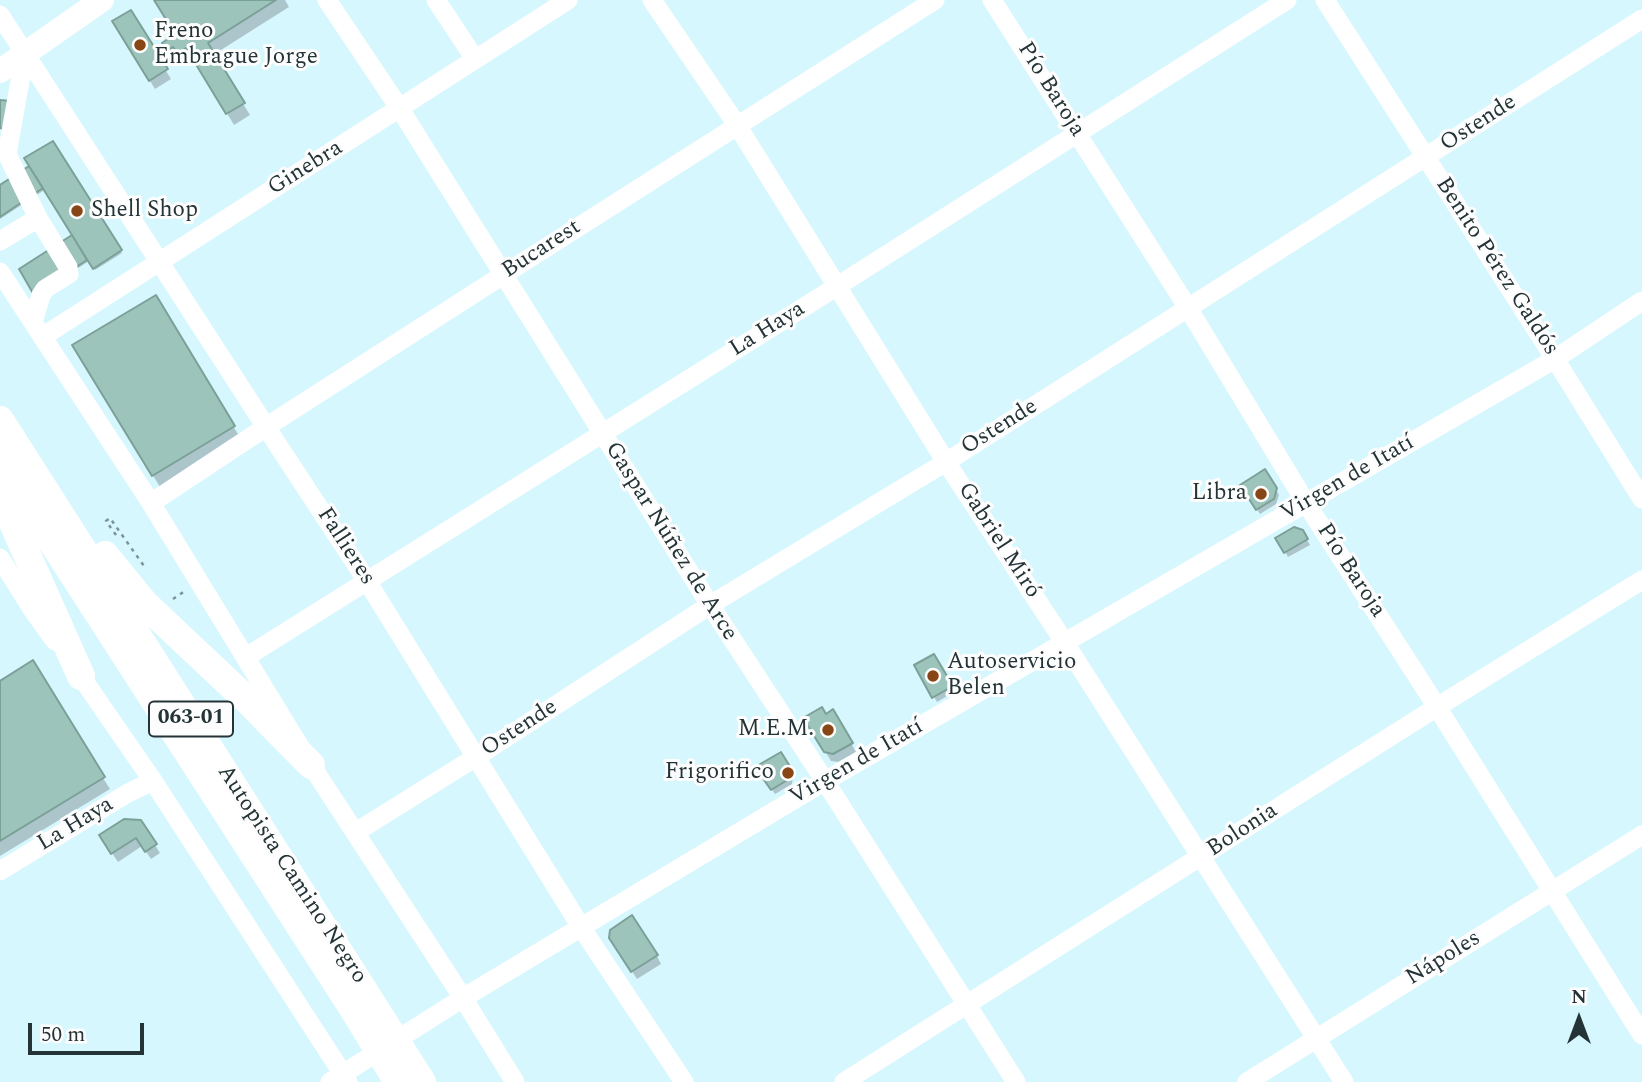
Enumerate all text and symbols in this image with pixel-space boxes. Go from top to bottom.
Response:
place label: Freno Embrague Jorge [154,18,318,72]
marker: Freno Embrague Jorge [132,37,148,53]
street label: Pío Baroja [1010,38,1090,142]
street label: Ostende [1436,89,1522,159]
street label: Ginebra [264,135,348,203]
street label: Benito Pérez Galdós [1428,173,1564,361]
place label: Shell Shop [91,197,198,225]
marker: Shell Shop [69,203,85,219]
street label: Bucarest [497,214,587,286]
street label: La Haya [725,296,811,364]
street label: Ostende [957,394,1043,462]
street label: Virgen de Itatí [1276,430,1420,528]
street label: Gaspar Núñez de Arce [598,438,742,646]
street label: Gabriel Miró [950,478,1046,604]
place label: Libra [1192,480,1247,508]
marker: Libra [1253,486,1269,502]
street label: Fallieres [310,503,380,591]
street label: Pío Baroja [1309,519,1391,623]
place label: Autoservicio Belen [947,649,1076,703]
marker: Autoservicio Belen [925,668,941,684]
street label: Ostende [477,694,563,764]
road number: 063-01 [149,702,233,736]
street label: Virgen de Itatí [785,714,929,812]
place label: M.E.M. [738,716,814,744]
marker: M.E.M. [820,722,836,738]
place label: Frigorifico [665,759,774,787]
street label: Autopista Camino Negro [210,761,372,989]
marker: Frigorifico [780,765,796,781]
street label: La Haya [33,792,119,858]
street label: Bolonia [1202,798,1284,864]
street label: Nápoles [1402,925,1486,993]
text: N [1571,983,1587,1012]
north arrow [1544,984,1614,1054]
scale bar [32,1009,147,1052]
text: 50 m [41,1019,85,1051]

